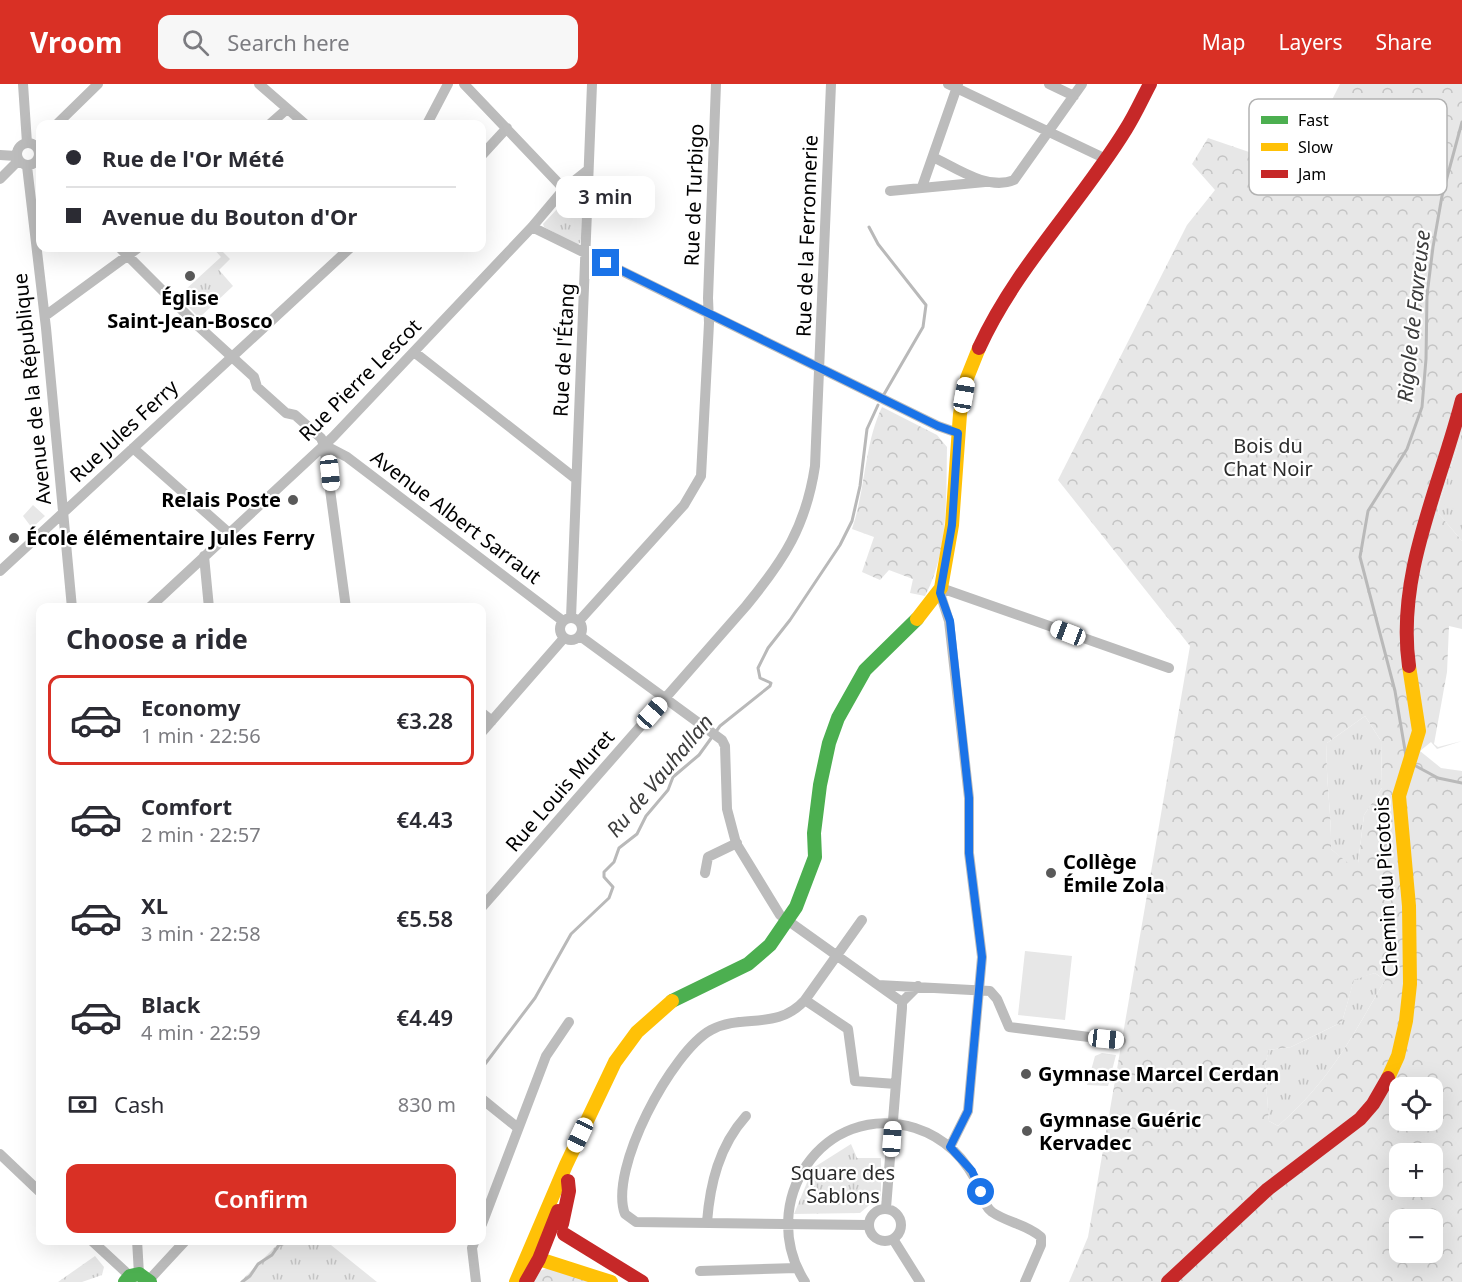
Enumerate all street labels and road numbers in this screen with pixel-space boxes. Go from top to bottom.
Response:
street label: Rue de Turbigo [678,123,709,267]
street label: Rue de la Ferronnerie [789,134,824,338]
street label: Avenue de la République [6,272,57,506]
street label: Rue de l'Étang [547,282,580,418]
street label: Rue Pierre Lescot [293,313,427,447]
street label: Rue Jules Ferry [64,373,184,488]
street label: Avenue Albert Sarraut [366,444,547,590]
street label: Rue Louis Muret [499,724,620,857]
street label: Chemin du Picotois [1367,796,1404,978]

